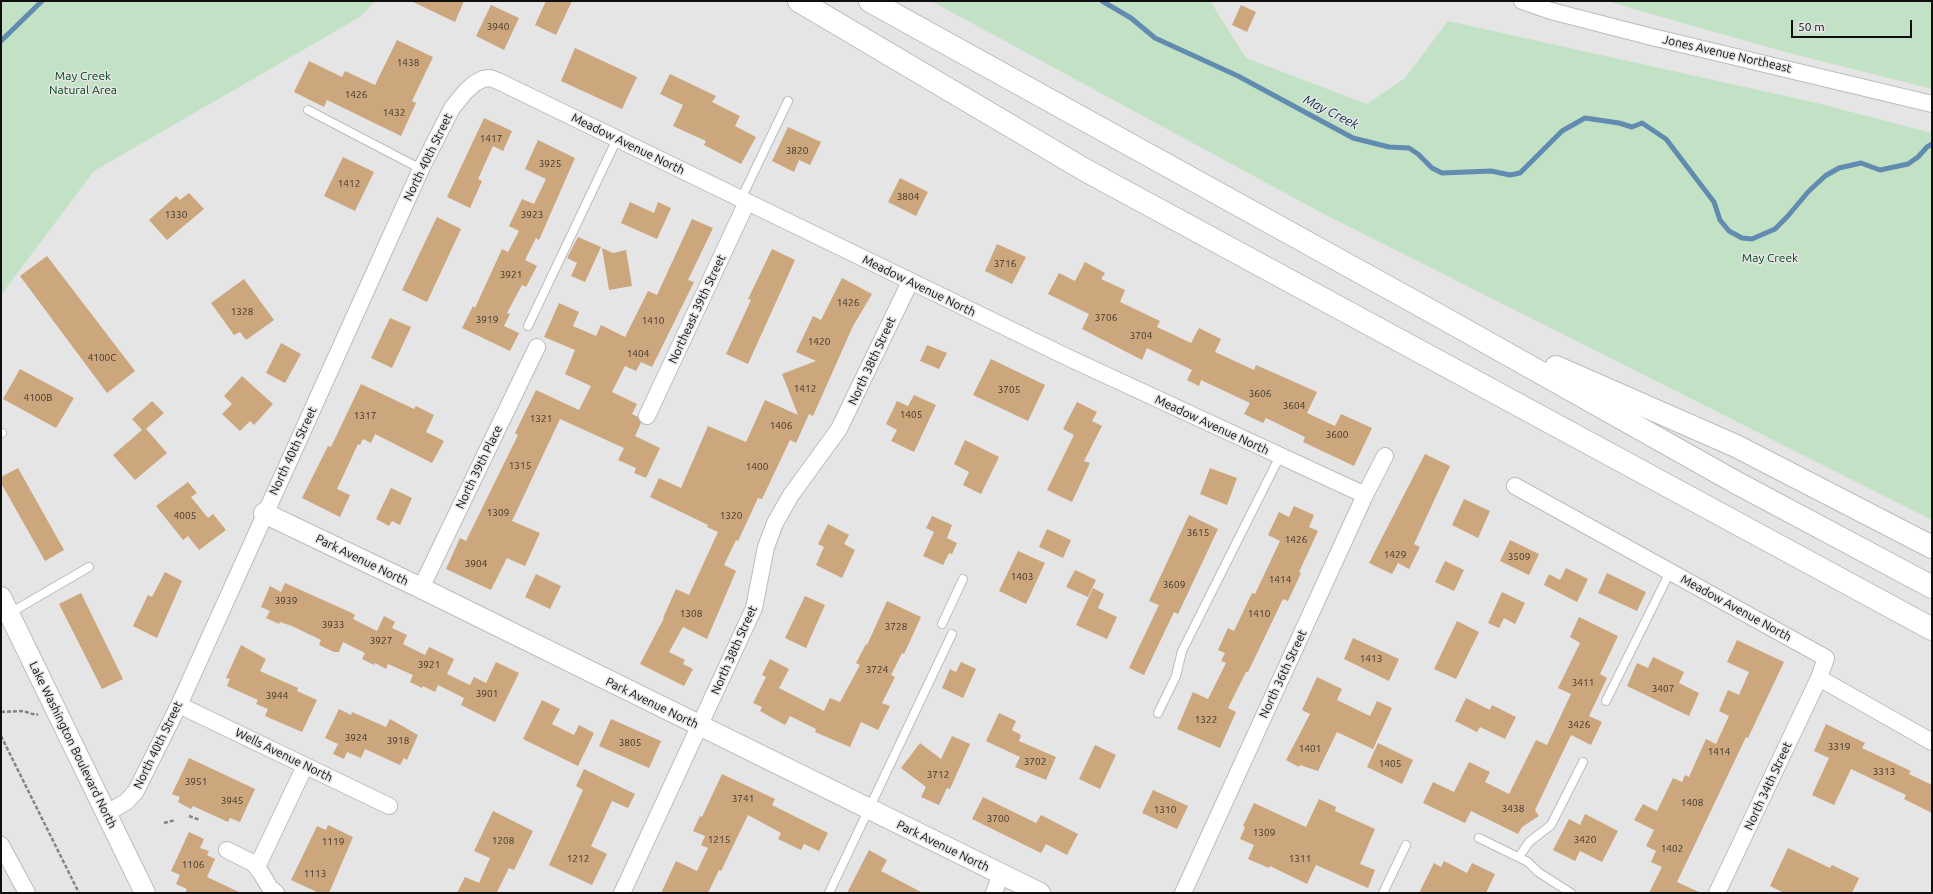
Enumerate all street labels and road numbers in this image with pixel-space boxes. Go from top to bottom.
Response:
street label: Jones Avenue Northeast [1661,32,1793,76]
street label: Meadow Avenue North [569,110,687,178]
street label: North 40th Street [401,111,455,203]
street label: Northeast 39th Street [665,252,729,366]
street label: Meadow Avenue North [860,252,978,320]
street label: North 38th Street [845,315,899,407]
street label: Meadow Avenue North [1153,392,1271,458]
street label: North 40th Street [266,405,320,497]
street label: North 39th Place [453,423,505,511]
street label: Park Avenue North [313,531,411,589]
street label: Meadow Avenue North [1678,572,1794,644]
street label: North 38th Street [708,603,760,697]
street label: North 36th Street [1256,628,1310,720]
street label: Lake Washington Boulevard North [26,659,120,831]
street label: Park Avenue North [603,674,701,732]
street label: North 40th Street [131,699,185,791]
street label: Wells Avenue North [233,725,335,785]
street label: North 34th Street [1741,740,1795,832]
street label: Park Avenue North [894,817,992,875]

